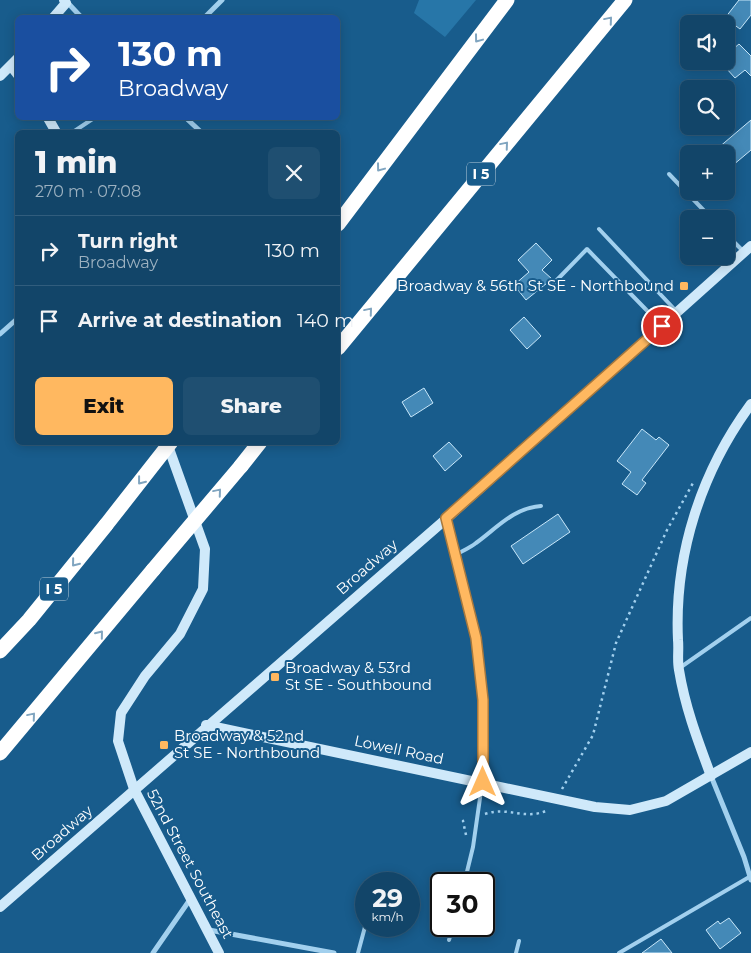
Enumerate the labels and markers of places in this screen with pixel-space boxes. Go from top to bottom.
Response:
place label: Broadway & 56th St SE - Northbound [397,276,674,295]
marker: Broadway & 56th St SE - Northbound [678,280,690,292]
pin [641,305,683,347]
place label: Broadway & 53rd St SE - Southbound [285,658,432,694]
marker: Broadway & 53rd St SE - Southbound [269,671,281,683]
place label: Broadway & 52nd St SE - Northbound [174,726,320,762]
marker: Broadway & 52nd St SE - Northbound [158,739,170,751]

